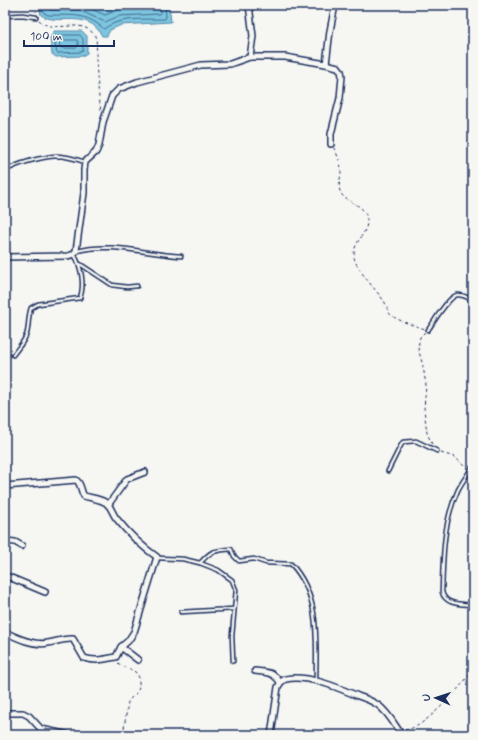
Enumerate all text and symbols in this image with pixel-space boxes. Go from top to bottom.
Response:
scale bar [24,22,114,48]
text: 100 m [30,29,62,45]
north arrow [416,678,456,718]
text: U [420,694,434,701]

